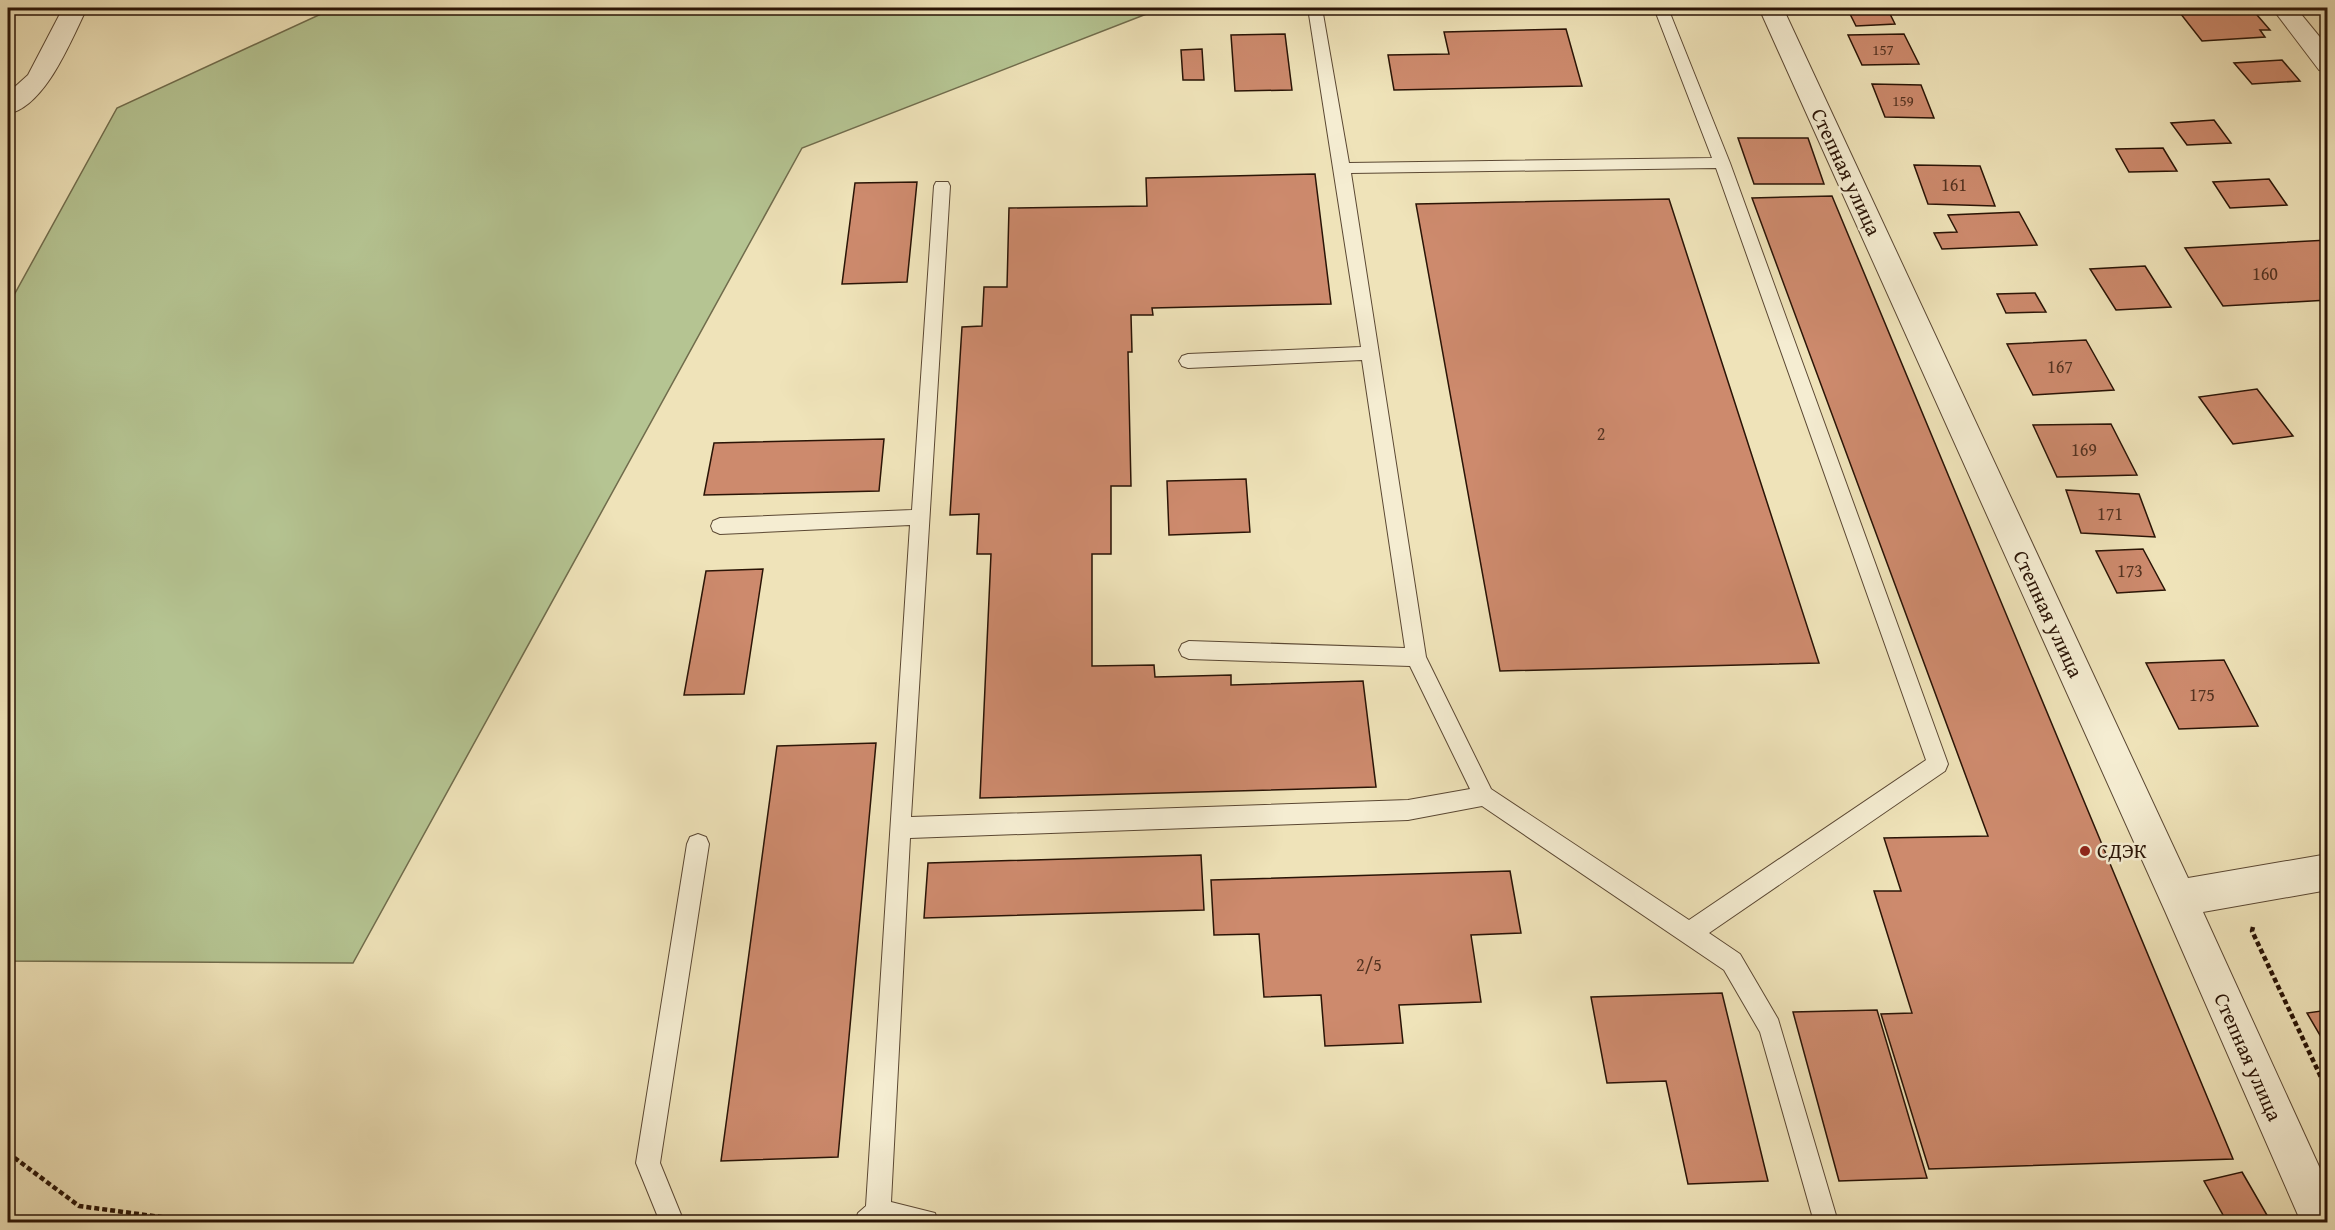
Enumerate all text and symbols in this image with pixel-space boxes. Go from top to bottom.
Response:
house number: 157 [1872,39,1894,60]
house number: 159 [1892,90,1914,111]
street label: Степная улица [1803,103,1890,241]
house number: 161 [1941,171,1967,198]
house number: 160 [2252,260,2278,287]
house number: 167 [2047,353,2073,380]
house number: 2 [1597,420,1605,447]
house number: 169 [2071,436,2097,463]
house number: 171 [2097,500,2123,527]
street label: Степная улица [2005,545,2092,683]
house number: 173 [2117,557,2143,584]
house number: 175 [2189,681,2215,708]
place label: СДЭК [2097,835,2147,866]
marker: СДЭК [2078,844,2092,858]
house number: 2/5 [1356,951,1382,978]
street label: Степная улица [2206,988,2291,1126]

